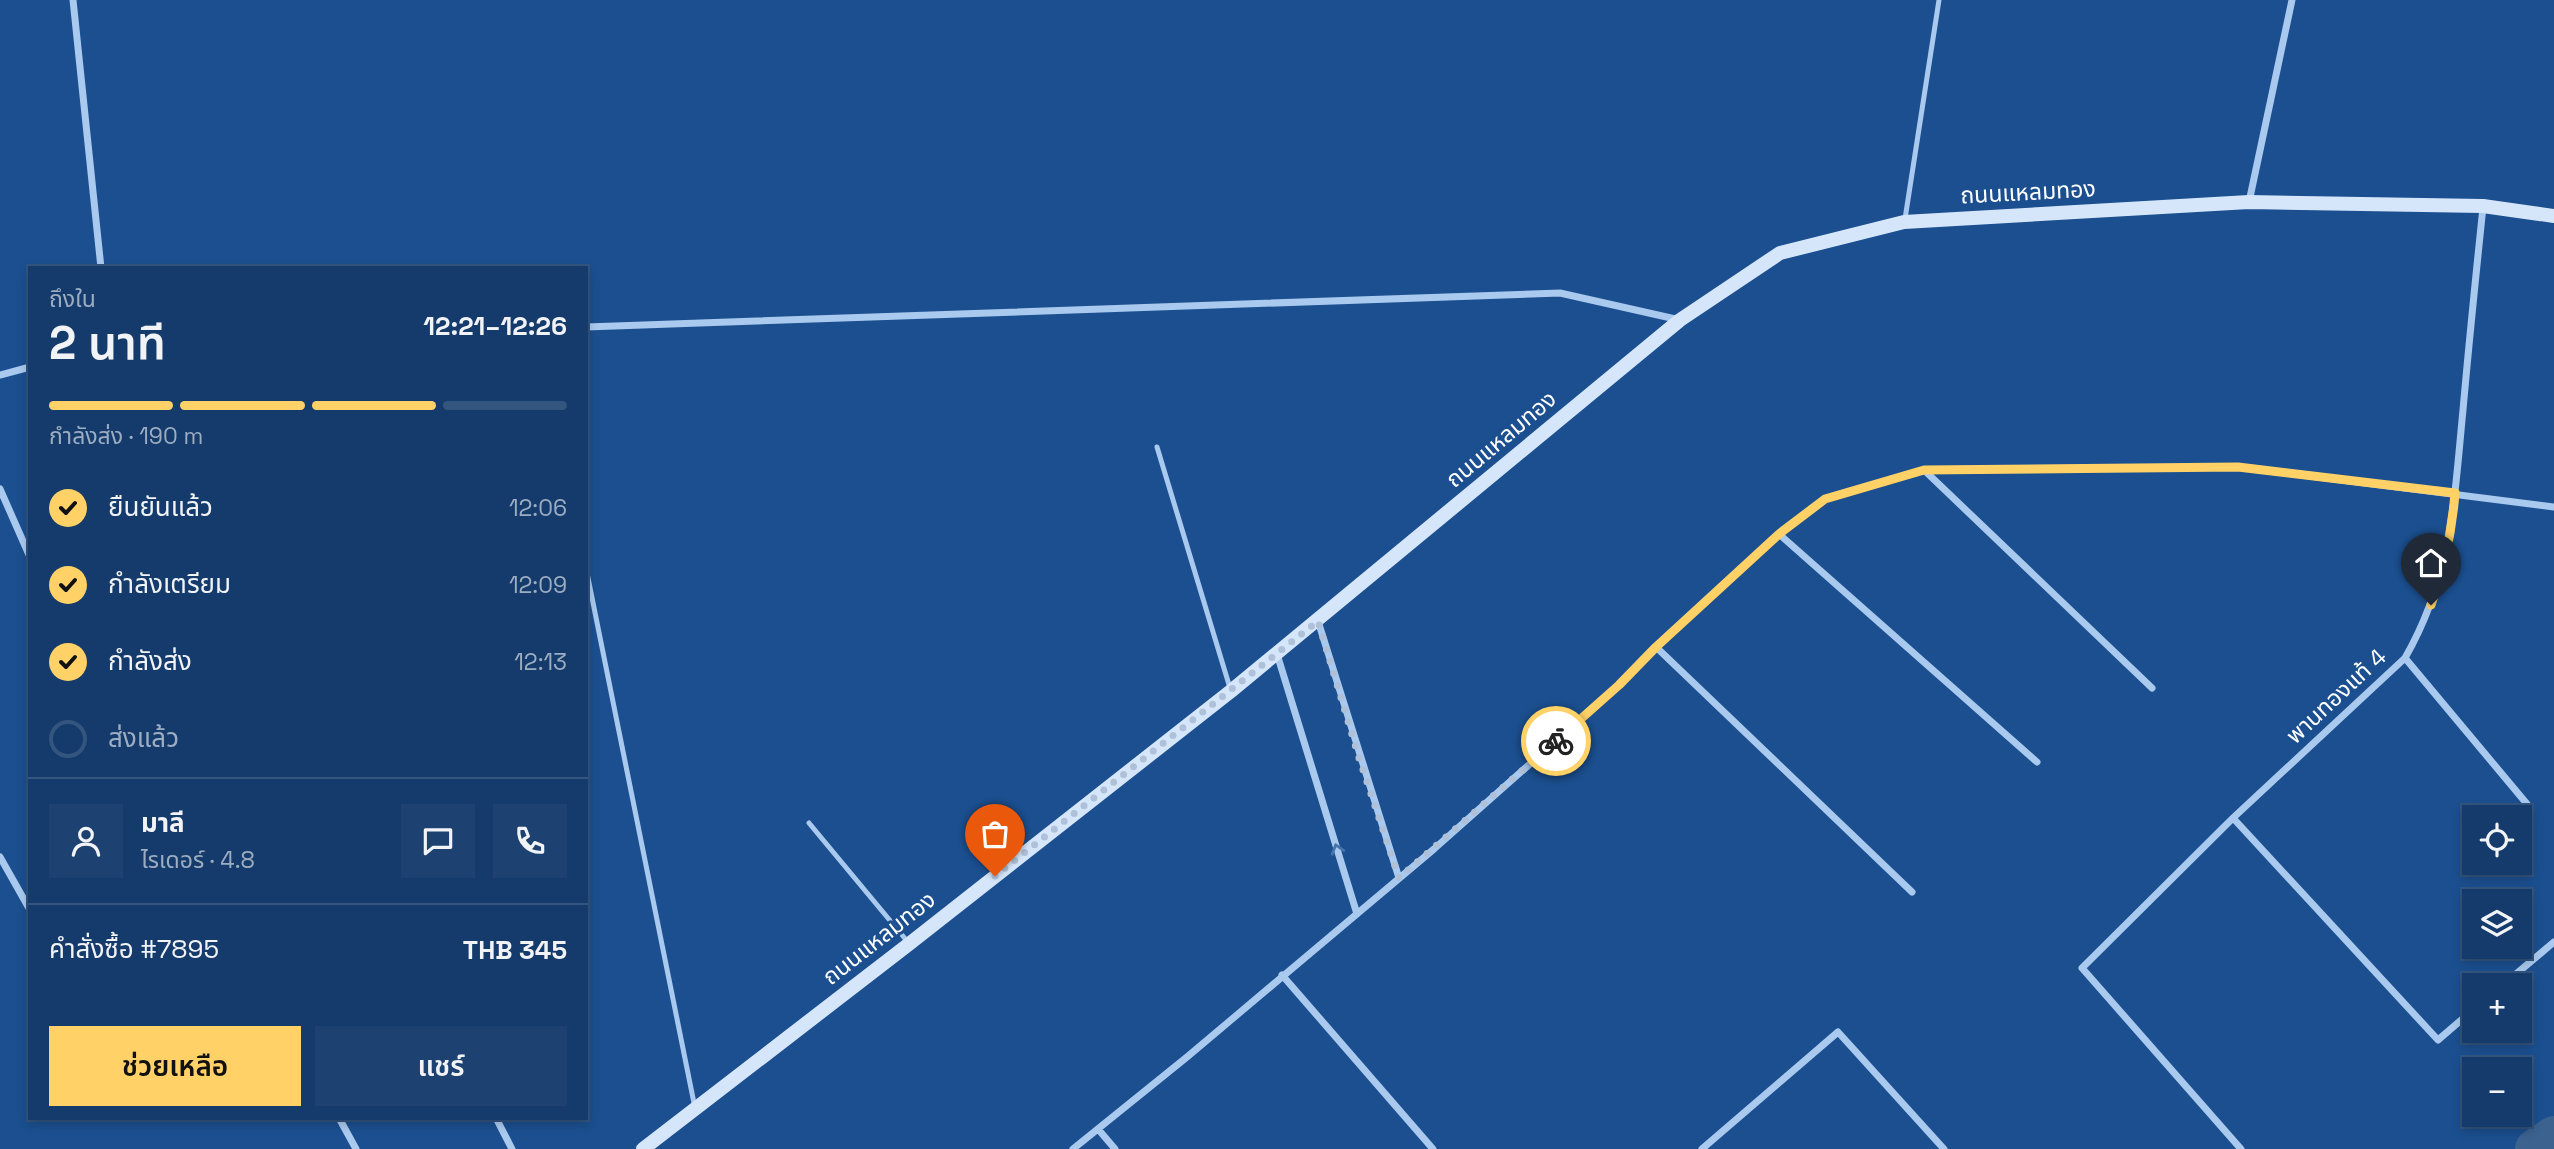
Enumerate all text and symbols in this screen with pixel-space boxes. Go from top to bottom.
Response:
street label: ถนนแหลมทอง [1960,173,2096,211]
text: ถึงใน [49,284,96,314]
text: 12:21–12:26 [423,309,567,343]
text: 2 นาที [49,314,166,372]
street label: ถนนแหลมทอง [1439,384,1563,494]
text: กำลังส่ง · 190 m [49,421,203,451]
icon: check [49,489,87,527]
text: ยืนยันแล้ว [108,490,213,524]
text: 12:06 [509,493,567,523]
pin [2401,533,2461,605]
icon: home [2412,544,2450,582]
icon: check [49,566,87,604]
text: กำลังเตรียม [108,567,231,601]
text: 12:09 [509,570,567,600]
street label: พานทองแท้ 4 [2280,642,2392,750]
icon: check [49,643,87,681]
text: กำลังส่ง [108,644,192,678]
text: 12:13 [514,647,567,677]
courier [1521,706,1591,776]
text: ส่งแล้ว [108,721,179,755]
icon: bike [1537,722,1575,760]
button: person [49,804,123,878]
button: chat [401,804,475,878]
button: phone [493,804,567,878]
pin [965,804,1025,876]
map controls [2462,805,2532,1127]
button: locate [2462,805,2532,875]
text: มาลี [141,806,185,840]
icon: bag [976,815,1014,853]
one-way arrow [1331,843,1346,855]
text: ไรเดอร์ · 4.8 [141,845,255,875]
street label: ถนนแหลมทอง [816,884,942,992]
button: layers [2462,889,2532,959]
text: คำสั่งซื้อ #7895 [49,932,219,966]
text: THB 345 [463,933,567,967]
button: + [2462,973,2532,1043]
button: ช่วยเหลือ [49,1026,301,1106]
button: แชร์ [315,1026,567,1106]
button: − [2462,1057,2532,1127]

